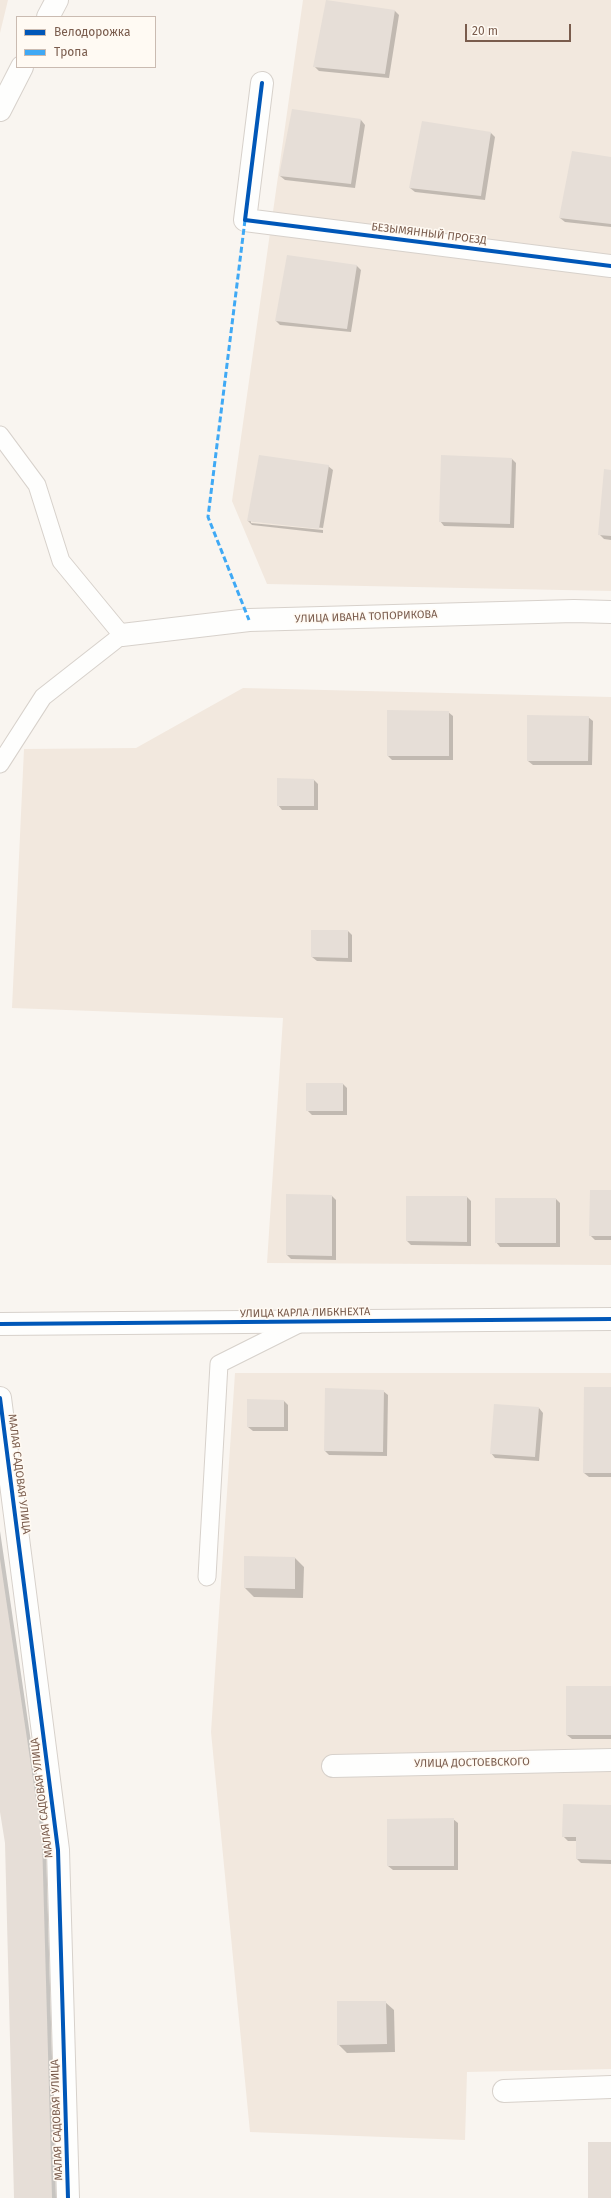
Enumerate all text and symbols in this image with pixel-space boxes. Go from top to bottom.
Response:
legend [16,16,156,68]
scale bar [467,16,573,42]
text: 20 m [472,24,498,38]
text: Велодорожка [54,25,130,39]
text: Тропа [54,45,88,59]
street label: БЕЗЫМЯННЫЙ ПРОЕЗД [371,220,487,248]
street label: УЛИЦА ИВАНА ТОПОРИКОВА [294,608,438,626]
street label: УЛИЦА КАРЛА ЛИБКНЕХТА [240,1305,370,1321]
street label: МАЛАЯ САДОВАЯ УЛИЦА [5,1413,33,1535]
street label: МАЛАЯ САДОВАЯ УЛИЦА [28,1737,56,1859]
street label: УЛИЦА ДОСТОЕВСКОГО [414,1755,530,1771]
street label: МАЛАЯ САДОВАЯ УЛИЦА [48,2059,66,2181]

